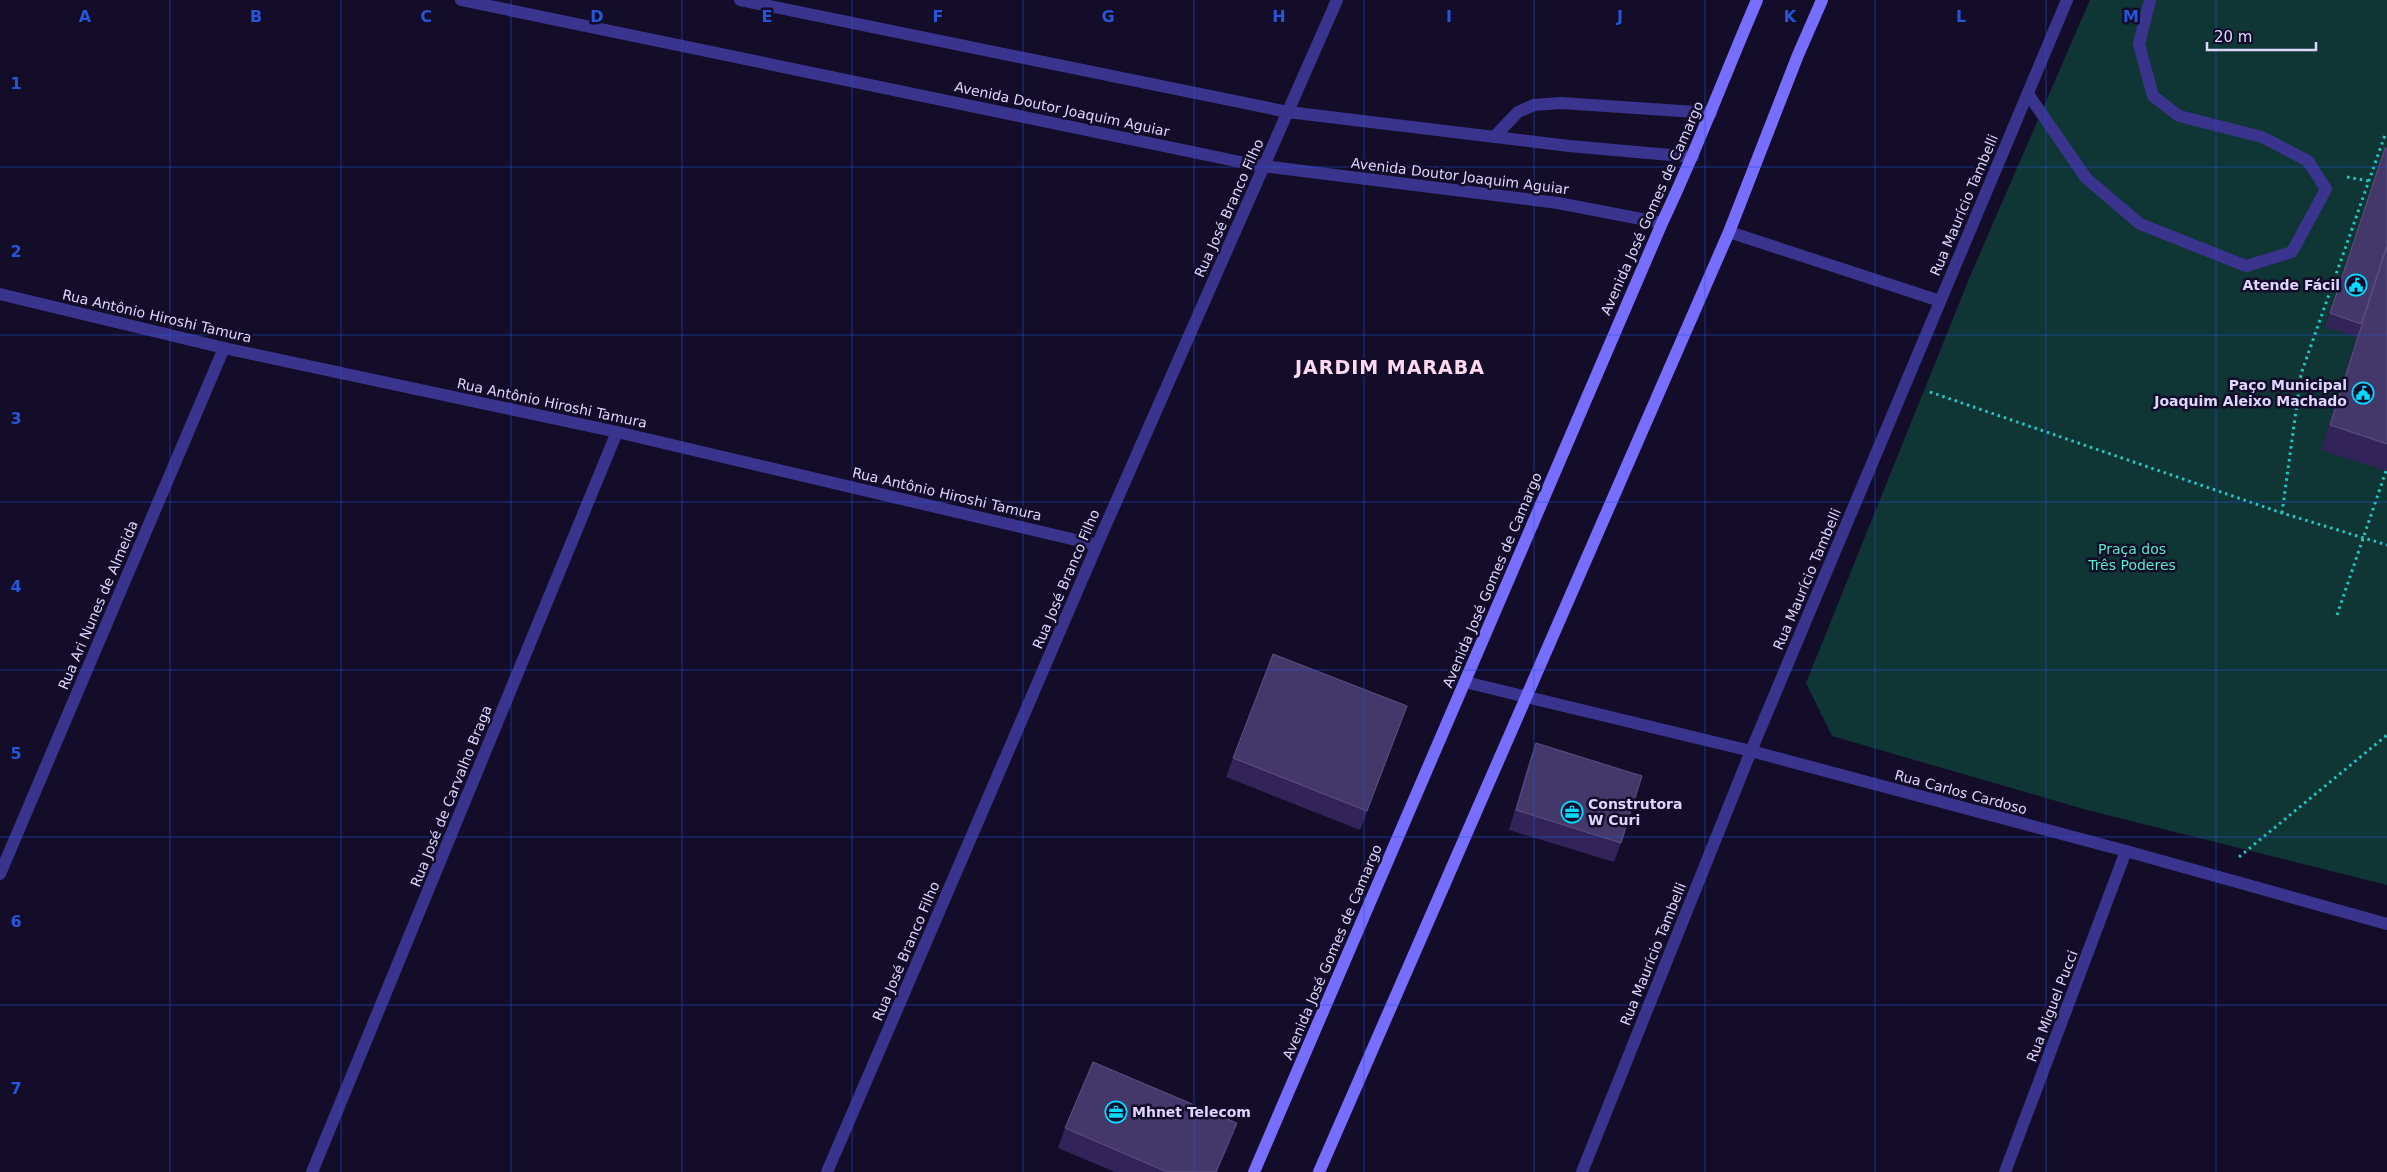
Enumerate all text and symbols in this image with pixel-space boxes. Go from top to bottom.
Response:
text: A [79,7,92,26]
text: B [250,7,262,26]
text: C [420,7,432,26]
text: D [590,7,604,26]
text: E [762,7,772,26]
text: F [933,7,943,26]
text: G [1101,7,1115,26]
text: H [1272,7,1286,26]
text: I [1446,7,1452,26]
text: J [1616,7,1623,26]
text: K [1784,7,1797,26]
text: L [1956,7,1966,26]
text: M [2123,7,2139,26]
scale bar [2207,20,2316,52]
text: 20 m [2214,28,2252,46]
text: 1 [10,74,22,93]
street label: Avenida Doutor Joaquim Aguiar [953,78,1171,140]
street label: Avenida José Gomes de Camargo [1597,99,1707,317]
street label: Rua Maurício Tambelli [1927,132,2001,278]
street label: Rua José Branco Filho [1191,136,1267,280]
street label: Avenida Doutor Joaquim Aguiar [1350,155,1570,197]
text: 2 [10,242,22,261]
public building icon: Atende Fácil [2344,273,2368,297]
place label: Atende Fácil [2243,277,2340,293]
street label: Rua Antônio Hiroshi Tamura [61,286,253,346]
district label: JARDIM MARABA [1293,356,1485,378]
street label: Rua Antônio Hiroshi Tamura [456,375,648,431]
place label: Paço Municipal Joaquim Aleixo Machado [2153,377,2347,409]
public building icon: Paço Municipal Joaquim Aleixo Machado [2351,381,2375,405]
text: 3 [10,409,22,428]
street label: Rua Antônio Hiroshi Tamura [851,464,1043,524]
street label: Avenida José Gomes de Camargo [1439,470,1545,690]
street label: Rua Maurício Tambelli [1770,506,1844,652]
street label: Rua José Branco Filho [1029,507,1103,651]
street label: Rua Ari Nunes de Almeida [55,518,141,692]
park label: Praça dos Três Poderes [2087,541,2176,573]
text: 4 [10,577,22,596]
street label: Rua José de Carvalho Braga [407,703,495,889]
text: 5 [10,744,22,763]
street label: Rua Carlos Cardoso [1893,767,2029,817]
place label: Construtora W Curi [1588,796,1682,828]
office icon: Construtora W Curi [1560,800,1584,824]
street label: Avenida José Gomes de Camargo [1279,842,1385,1062]
street label: Rua José Branco Filho [869,879,943,1023]
street label: Rua Maurício Tambelli [1617,880,1689,1028]
text: 6 [10,912,22,931]
street label: Rua Miguel Pucci [2023,948,2081,1064]
text: 7 [10,1079,22,1098]
office icon: Mhnet Telecom [1104,1100,1128,1124]
place label: Mhnet Telecom [1132,1104,1251,1120]

